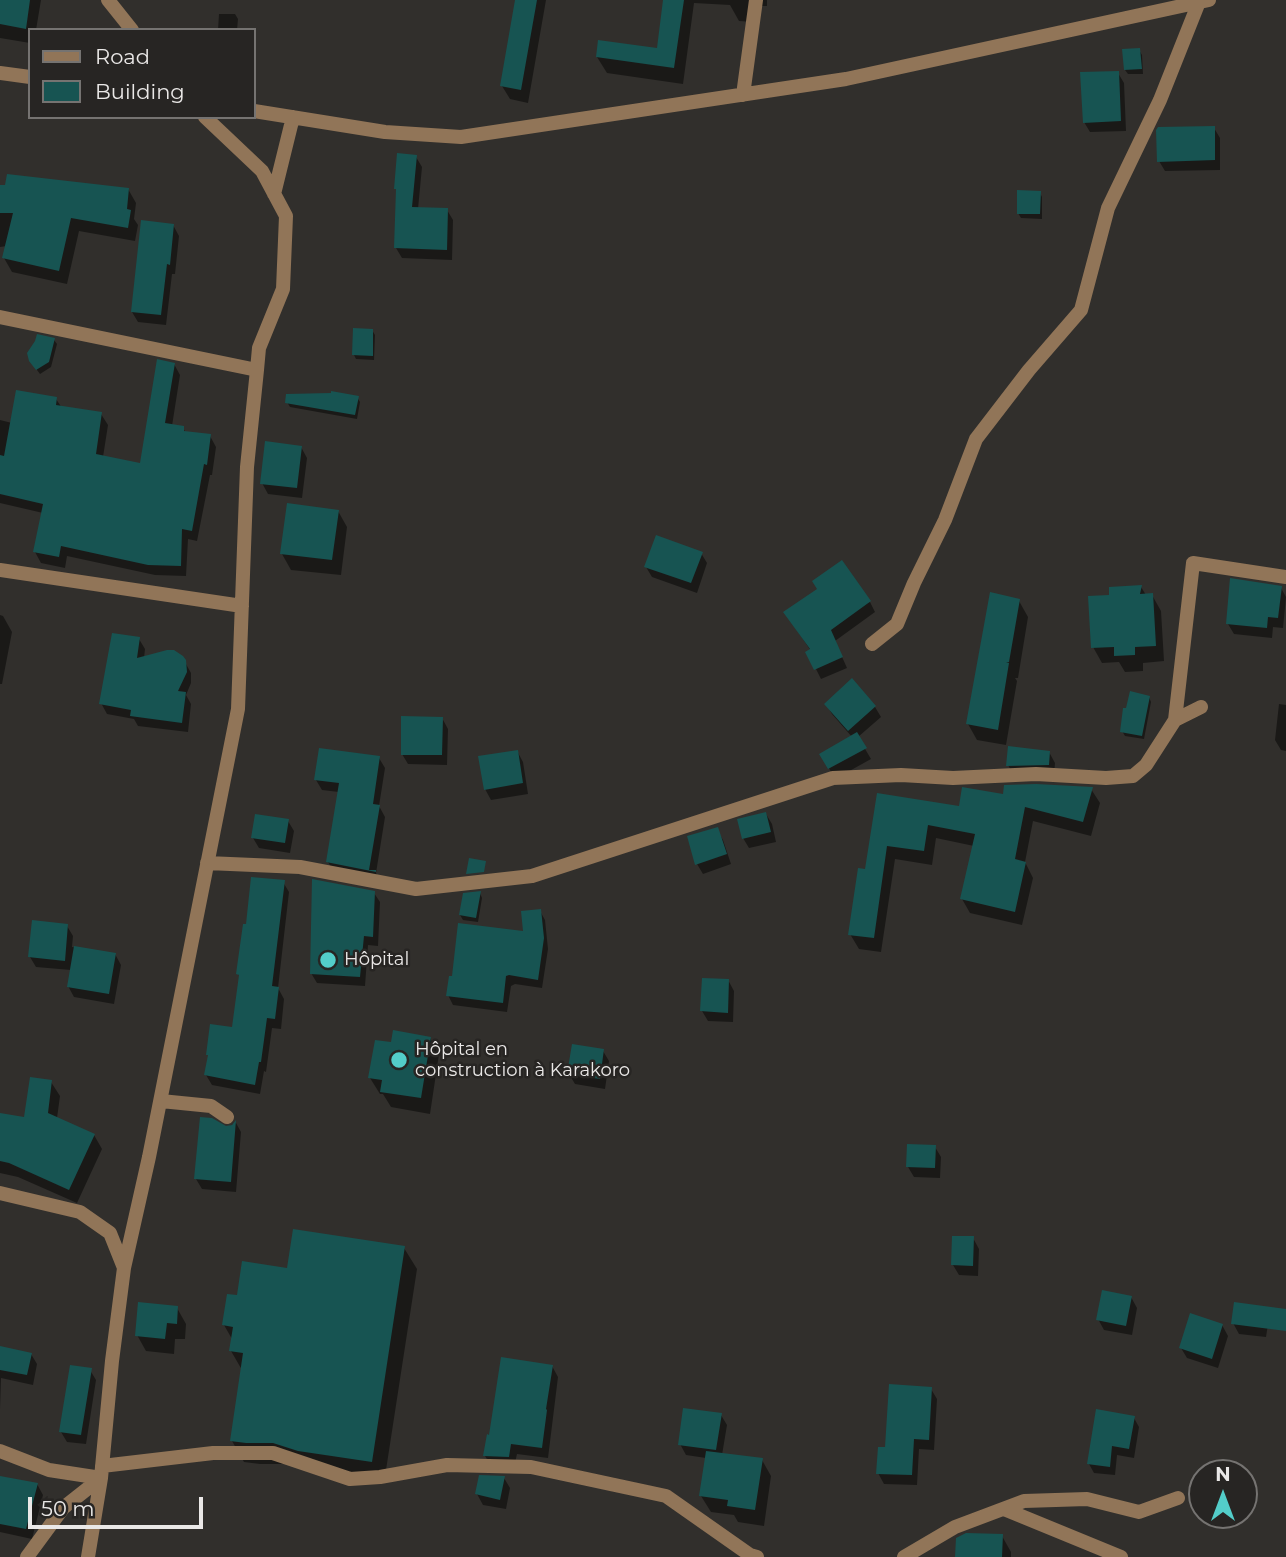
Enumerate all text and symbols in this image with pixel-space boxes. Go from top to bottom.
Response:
legend [28,28,256,119]
text: Road [95,44,150,69]
text: Building [95,79,185,104]
place label: Hôpital [344,949,409,971]
marker: Hôpital [318,950,338,970]
place label: Hôpital en construction à Karakoro [415,1039,630,1082]
marker: Hôpital en construction à Karakoro [389,1050,409,1070]
north arrow [1188,1459,1258,1529]
text: N [1215,1463,1231,1486]
scale bar [32,1484,206,1528]
text: 50 m [41,1496,95,1521]

